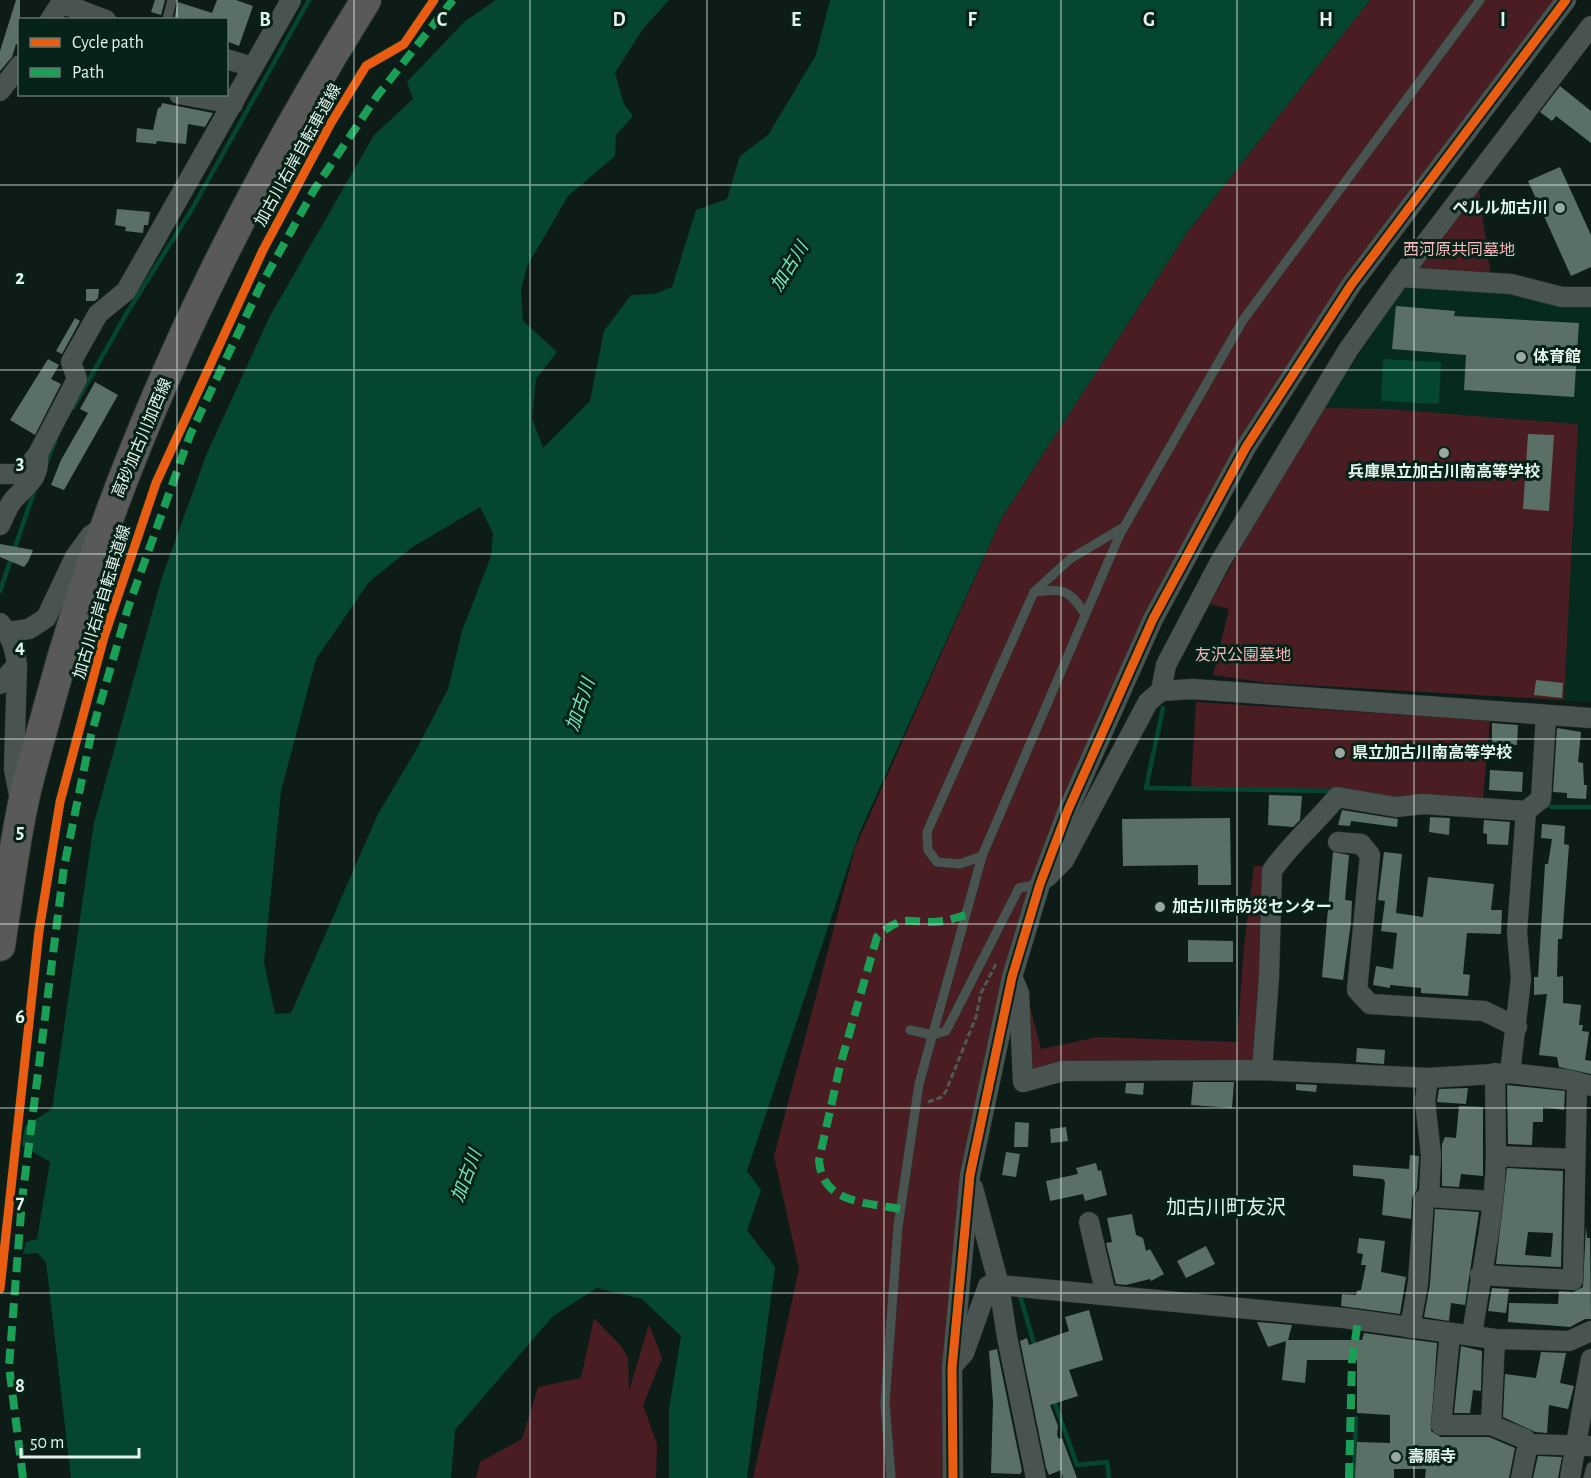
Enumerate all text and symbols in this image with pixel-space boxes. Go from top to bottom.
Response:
text: B [259,10,271,30]
text: C [437,10,448,30]
text: D [612,10,626,30]
text: E [791,10,801,30]
text: F [967,10,977,30]
text: G [1143,10,1155,30]
text: H [1319,10,1333,30]
text: I [1500,10,1506,30]
legend [18,18,228,96]
text: Cycle path [72,34,144,52]
text: Path [72,64,104,82]
street label: 加古川右岸自転車道線 [251,81,344,229]
place label: ペルル加古川 [1452,199,1548,216]
marker: ペルル加古川 [1553,201,1567,215]
water label: 加古川 [766,237,813,295]
park label: 西河原共同墓地 [1403,241,1515,258]
text: 2 [15,268,25,288]
place label: 体育館 [1533,348,1581,365]
marker: 体育館 [1514,350,1528,364]
street label: 高砂加古川加西線 [109,376,174,500]
marker: 兵庫県立加古川南高等学校 [1437,446,1451,460]
text: 3 [16,453,24,473]
place label: 兵庫県立加古川南高等学校 [1348,463,1540,480]
street label: 加古川右岸自転車道線 [70,523,133,681]
text: 4 [15,637,25,657]
park label: 友沢公園墓地 [1195,646,1291,663]
water label: 加古川 [562,674,599,733]
place label: 県立加古川南高等学校 [1352,744,1512,761]
marker: 県立加古川南高等学校 [1333,746,1347,760]
text: 5 [16,822,24,842]
place label: 加古川市防災センター [1172,898,1332,915]
marker: 加古川市防災センター [1153,900,1167,914]
text: 6 [15,1007,25,1027]
water label: 加古川 [447,1145,486,1204]
text: 7 [16,1192,25,1212]
district label: 加古川町友沢 [1166,1197,1286,1218]
text: 8 [15,1376,25,1396]
scale bar [21,1421,140,1459]
text: 50 m [30,1434,64,1452]
place label: 壽願寺 [1408,1448,1456,1465]
marker: 壽願寺 [1389,1450,1403,1464]

